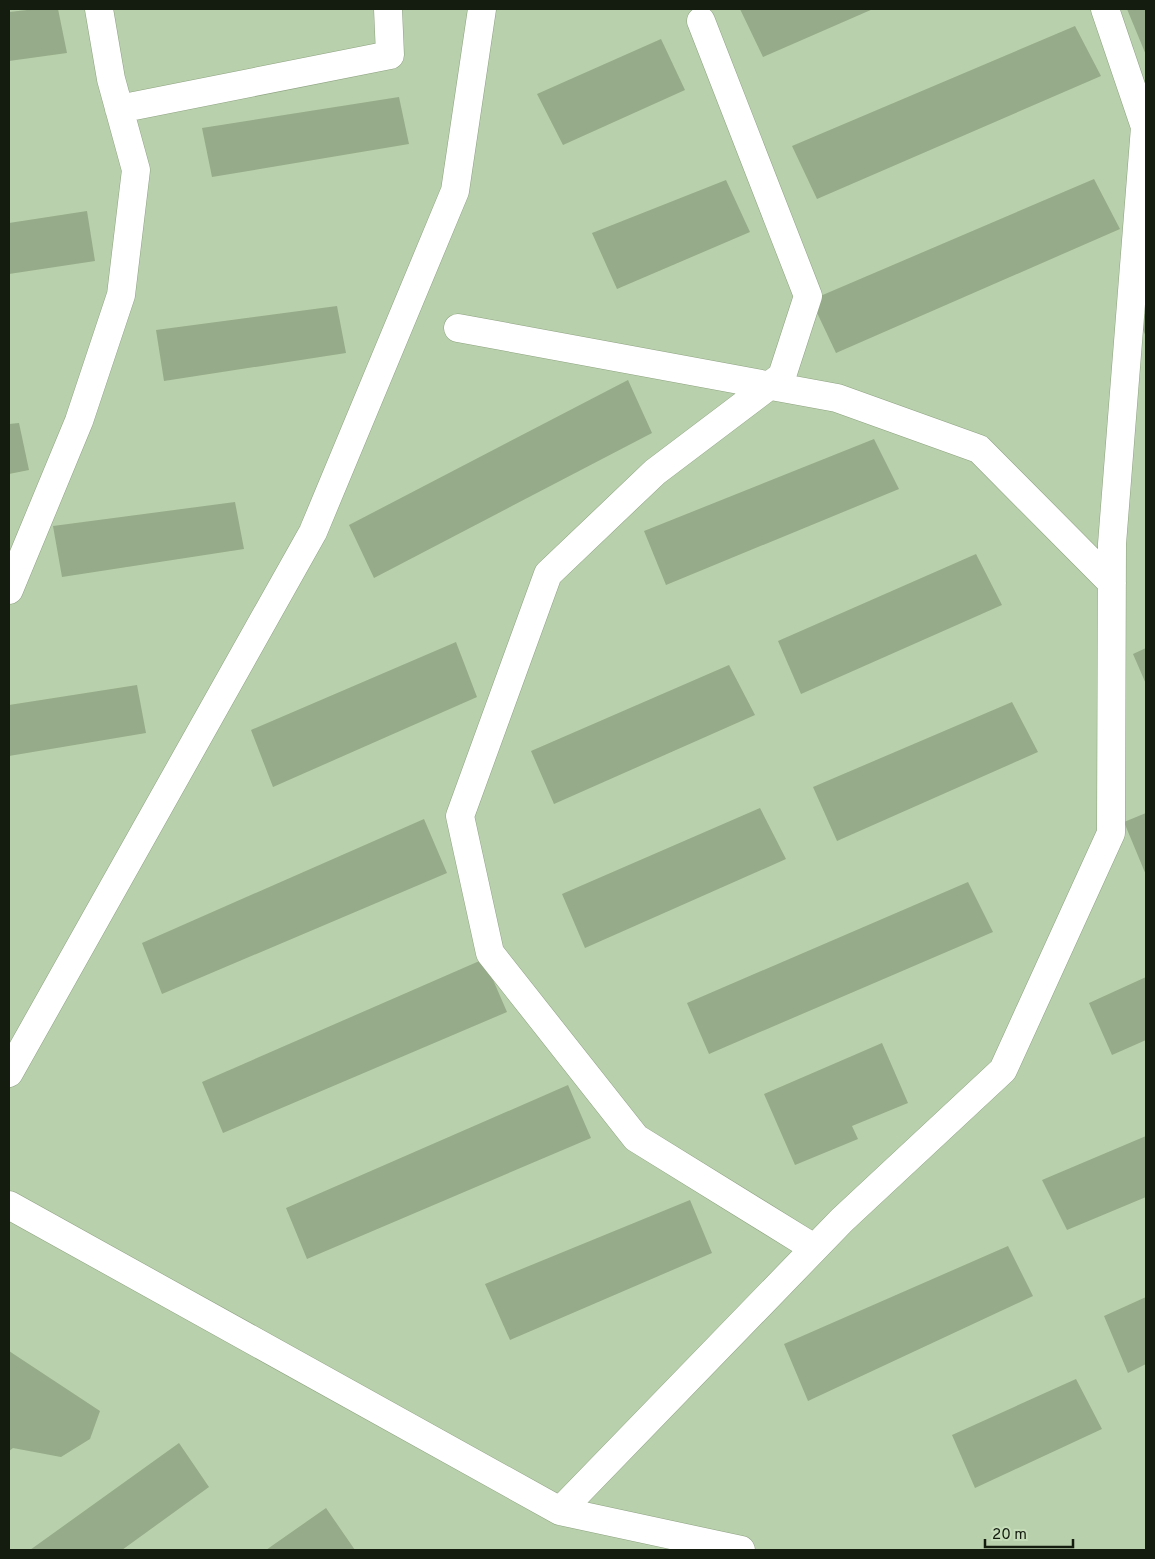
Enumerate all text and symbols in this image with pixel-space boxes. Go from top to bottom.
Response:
scale bar [985,1516,1072,1548]
text: 20 m [992,1526,1027,1545]

